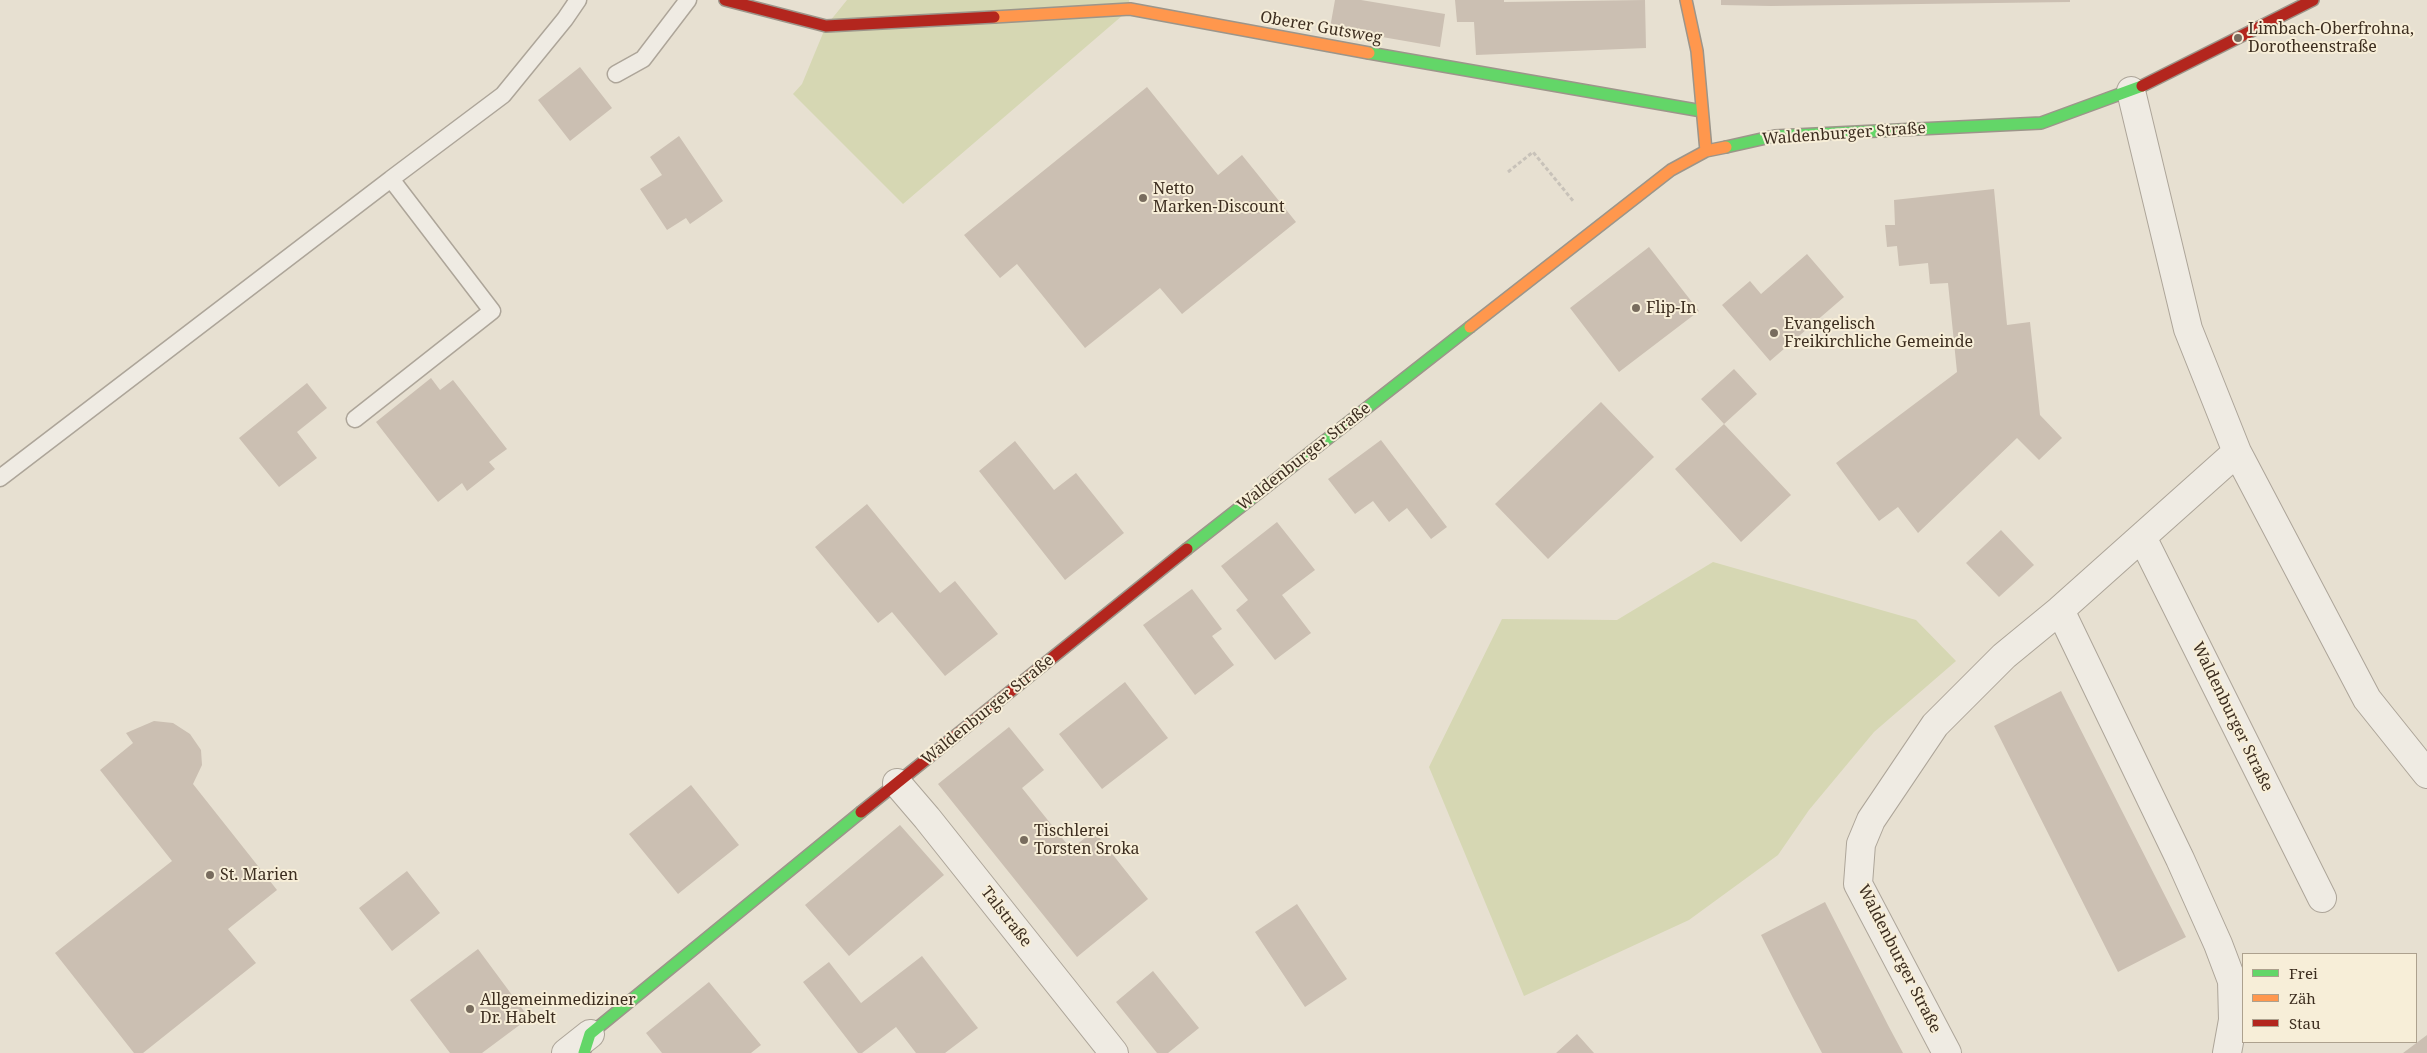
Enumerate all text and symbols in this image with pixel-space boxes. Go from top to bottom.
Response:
street label: Oberer Gutsweg [1259,8,1383,48]
place label: Limbach-Oberfrohna, Dorotheenstraße [2248,19,2414,57]
marker: Limbach-Oberfrohna, Dorotheenstraße [2232,32,2244,44]
street label: Waldenburger Straße [1761,119,1927,149]
place label: Netto Marken-Discount [1153,179,1285,217]
marker: Netto Marken-Discount [1137,192,1149,204]
place label: Flip-In [1646,298,1696,318]
marker: Flip-In [1630,302,1642,314]
place label: Evangelisch Freikirchliche Gemeinde [1784,314,1973,352]
marker: Evangelisch Freikirchliche Gemeinde [1768,327,1780,339]
street label: Waldenburger Straße [1233,399,1375,515]
street label: Waldenburger Straße [2187,639,2277,795]
street label: Waldenburger Straße [918,651,1058,769]
place label: Tischlerei Torsten Sroka [1034,821,1140,859]
marker: Tischlerei Torsten Sroka [1018,834,1030,846]
place label: St. Marien [220,865,298,885]
marker: St. Marien [204,869,216,881]
street label: Waldenburger Straße [1853,882,1945,1036]
street label: Talstraße [976,883,1036,951]
legend [2242,953,2417,1043]
text: Frei [2289,963,2318,983]
text: Zäh [2289,988,2316,1008]
place label: Allgemeinmediziner Dr. Habelt [480,990,636,1028]
marker: Allgemeinmediziner Dr. Habelt [464,1003,476,1015]
text: Stau [2289,1013,2320,1033]

